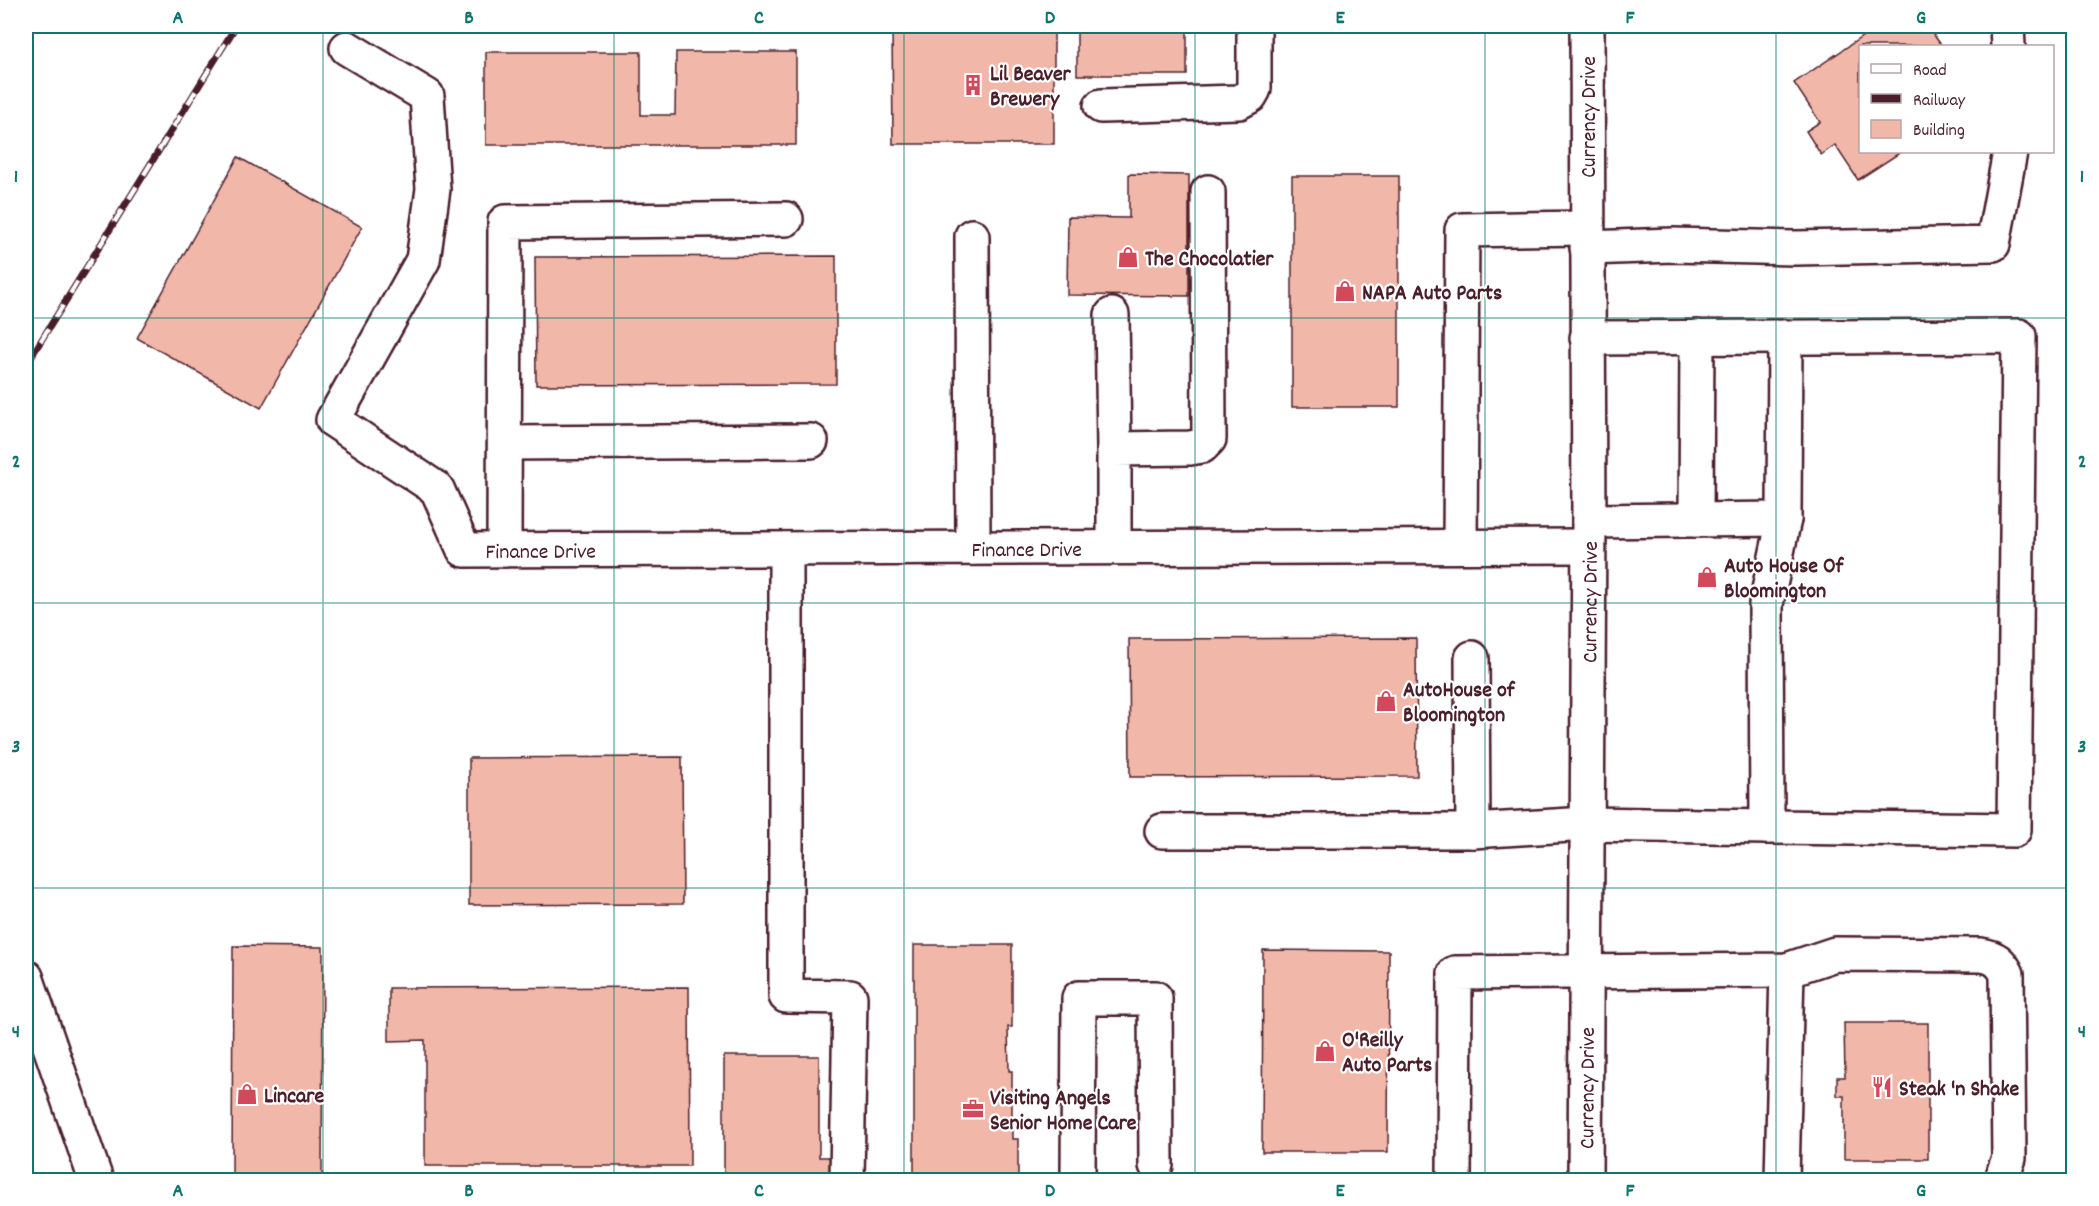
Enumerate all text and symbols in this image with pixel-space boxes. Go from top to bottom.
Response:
text: A [173,5,184,33]
text: B [464,5,474,33]
text: C [754,5,764,33]
text: D [1045,5,1056,33]
text: E [1335,5,1345,33]
text: F [1626,5,1636,33]
text: G [1916,5,1926,33]
legend [1859,45,2054,153]
street label: Currency Drive [1575,56,1606,178]
text: Road [1913,59,1947,84]
place label: Lil Beaver Brewery [990,60,1072,116]
building icon: Lil Beaver Brewery [961,73,985,97]
text: Railway [1913,89,1966,114]
text: Building [1913,119,1965,144]
text: 1 [14,164,18,192]
text: 1 [2080,164,2084,192]
shop icon: The Chocolatier [1116,245,1140,269]
place label: The Chocolatier [1145,245,1274,276]
shop icon: NAPA Auto Parts [1333,279,1357,303]
place label: NAPA Auto Parts [1362,279,1502,310]
text: 2 [12,449,20,477]
text: 2 [2078,449,2086,477]
street label: Finance Drive [971,536,1082,567]
street label: Finance Drive [485,538,596,569]
street label: Currency Drive [1576,541,1608,663]
place label: Auto House Of Bloomington [1724,552,1845,608]
shop icon: Auto House Of Bloomington [1695,565,1719,589]
place label: AutoHouse of Bloomington [1403,676,1516,732]
shop icon: AutoHouse of Bloomington [1374,689,1398,713]
text: 3 [12,734,20,762]
text: 3 [2078,734,2086,762]
text: 4 [12,1019,20,1047]
text: 4 [2078,1019,2086,1047]
place label: O'Reilly Auto Parts [1342,1026,1432,1082]
street label: Currency Drive [1573,1027,1605,1149]
shop icon: O'Reilly Auto Parts [1313,1039,1337,1063]
restaurant icon: Steak 'n Shake [1870,1075,1894,1099]
place label: Steak 'n Shake [1899,1075,2020,1106]
shop icon: Lincare [235,1082,259,1106]
place label: Lincare [264,1082,325,1113]
place label: Visiting Angels Senior Home Care [990,1084,1137,1140]
office icon: Visiting Angels Senior Home Care [961,1097,985,1121]
text: A [173,1178,184,1206]
text: B [464,1178,474,1206]
text: C [754,1178,764,1206]
text: D [1045,1178,1056,1206]
text: E [1335,1178,1345,1206]
text: F [1626,1178,1636,1206]
text: G [1916,1178,1926,1206]

